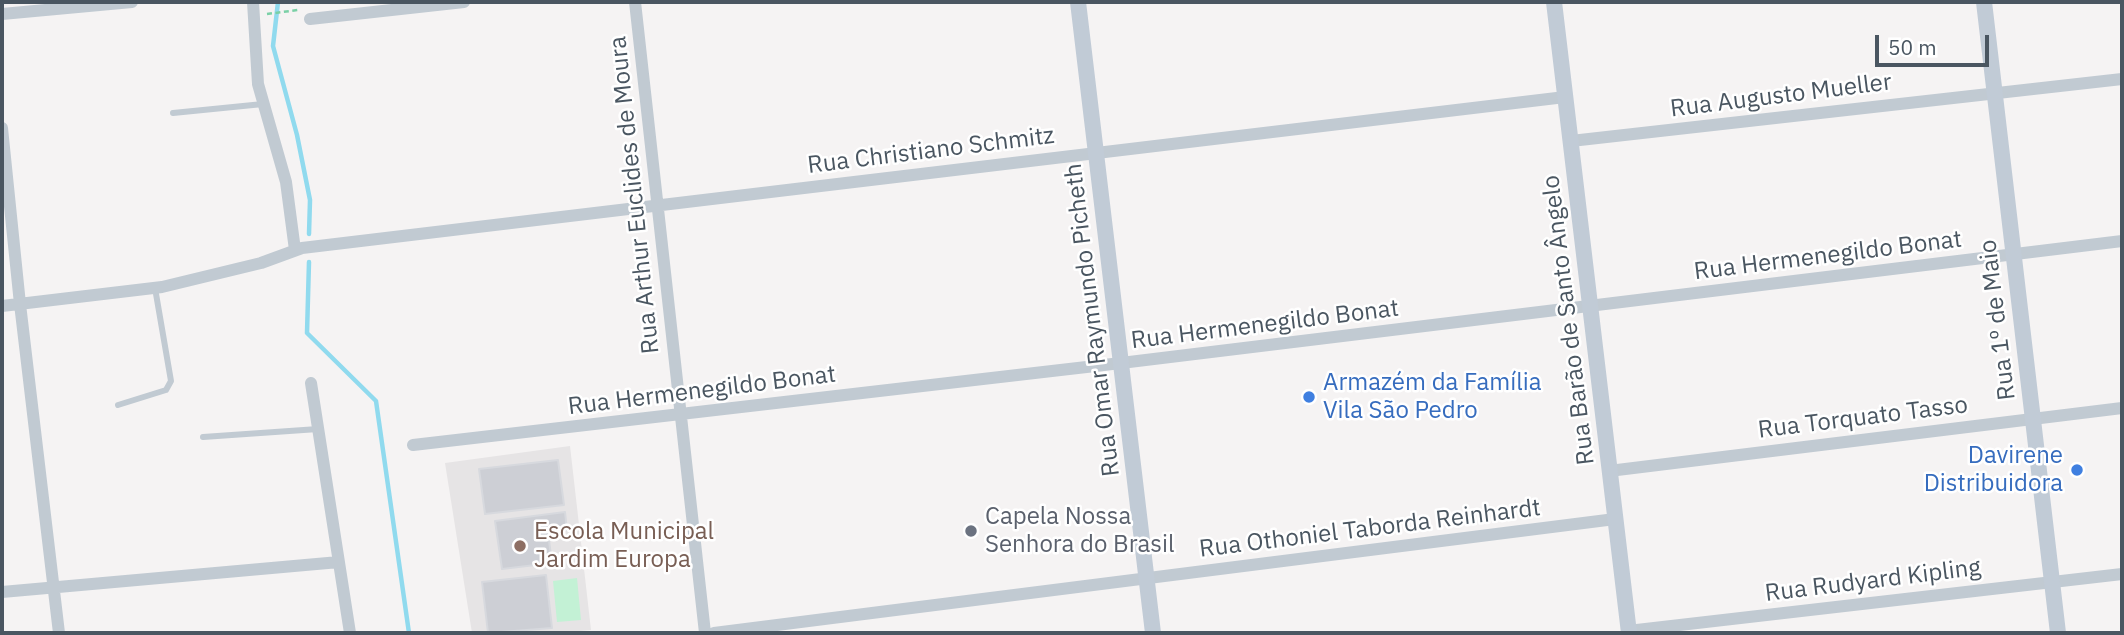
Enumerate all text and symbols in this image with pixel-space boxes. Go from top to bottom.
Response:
scale bar [1879,21,1993,65]
text: 50 m [1888,33,1937,61]
street label: Rua Arthur Euclides de Moura [604,35,666,355]
street label: Rua Augusto Mueller [1669,68,1893,124]
street label: Rua Christiano Schmitz [806,122,1056,180]
street label: Rua Omar Raymundo Picheth [1059,162,1127,478]
street label: Rua Barão de Santo Ângelo [1537,173,1601,467]
street label: Rua Hermenegildo Bonat [1692,225,1964,287]
street label: Rua 1º de Maio [1974,238,2022,402]
street label: Rua Hermenegildo Bonat [1129,294,1401,356]
street label: Rua Hermenegildo Bonat [566,360,838,422]
place label: Armazém da Família Vila São Pedro [1323,369,1542,425]
marker: Armazém da Família Vila São Pedro [1301,389,1317,405]
street label: Rua Torquato Tasso [1756,391,1970,445]
place label: Davirene Distribuidora [1924,442,2063,498]
marker: Davirene Distribuidora [2069,462,2085,478]
street label: Rua Othoniel Taborda Reinhardt [1198,494,1542,564]
place label: Capela Nossa Senhora do Brasil [985,503,1174,559]
place label: Escola Municipal Jardim Europa [534,518,714,574]
marker: Capela Nossa Senhora do Brasil [963,523,979,539]
marker: Escola Municipal Jardim Europa [512,538,528,554]
street label: Rua Rudyard Kipling [1764,553,1982,609]

